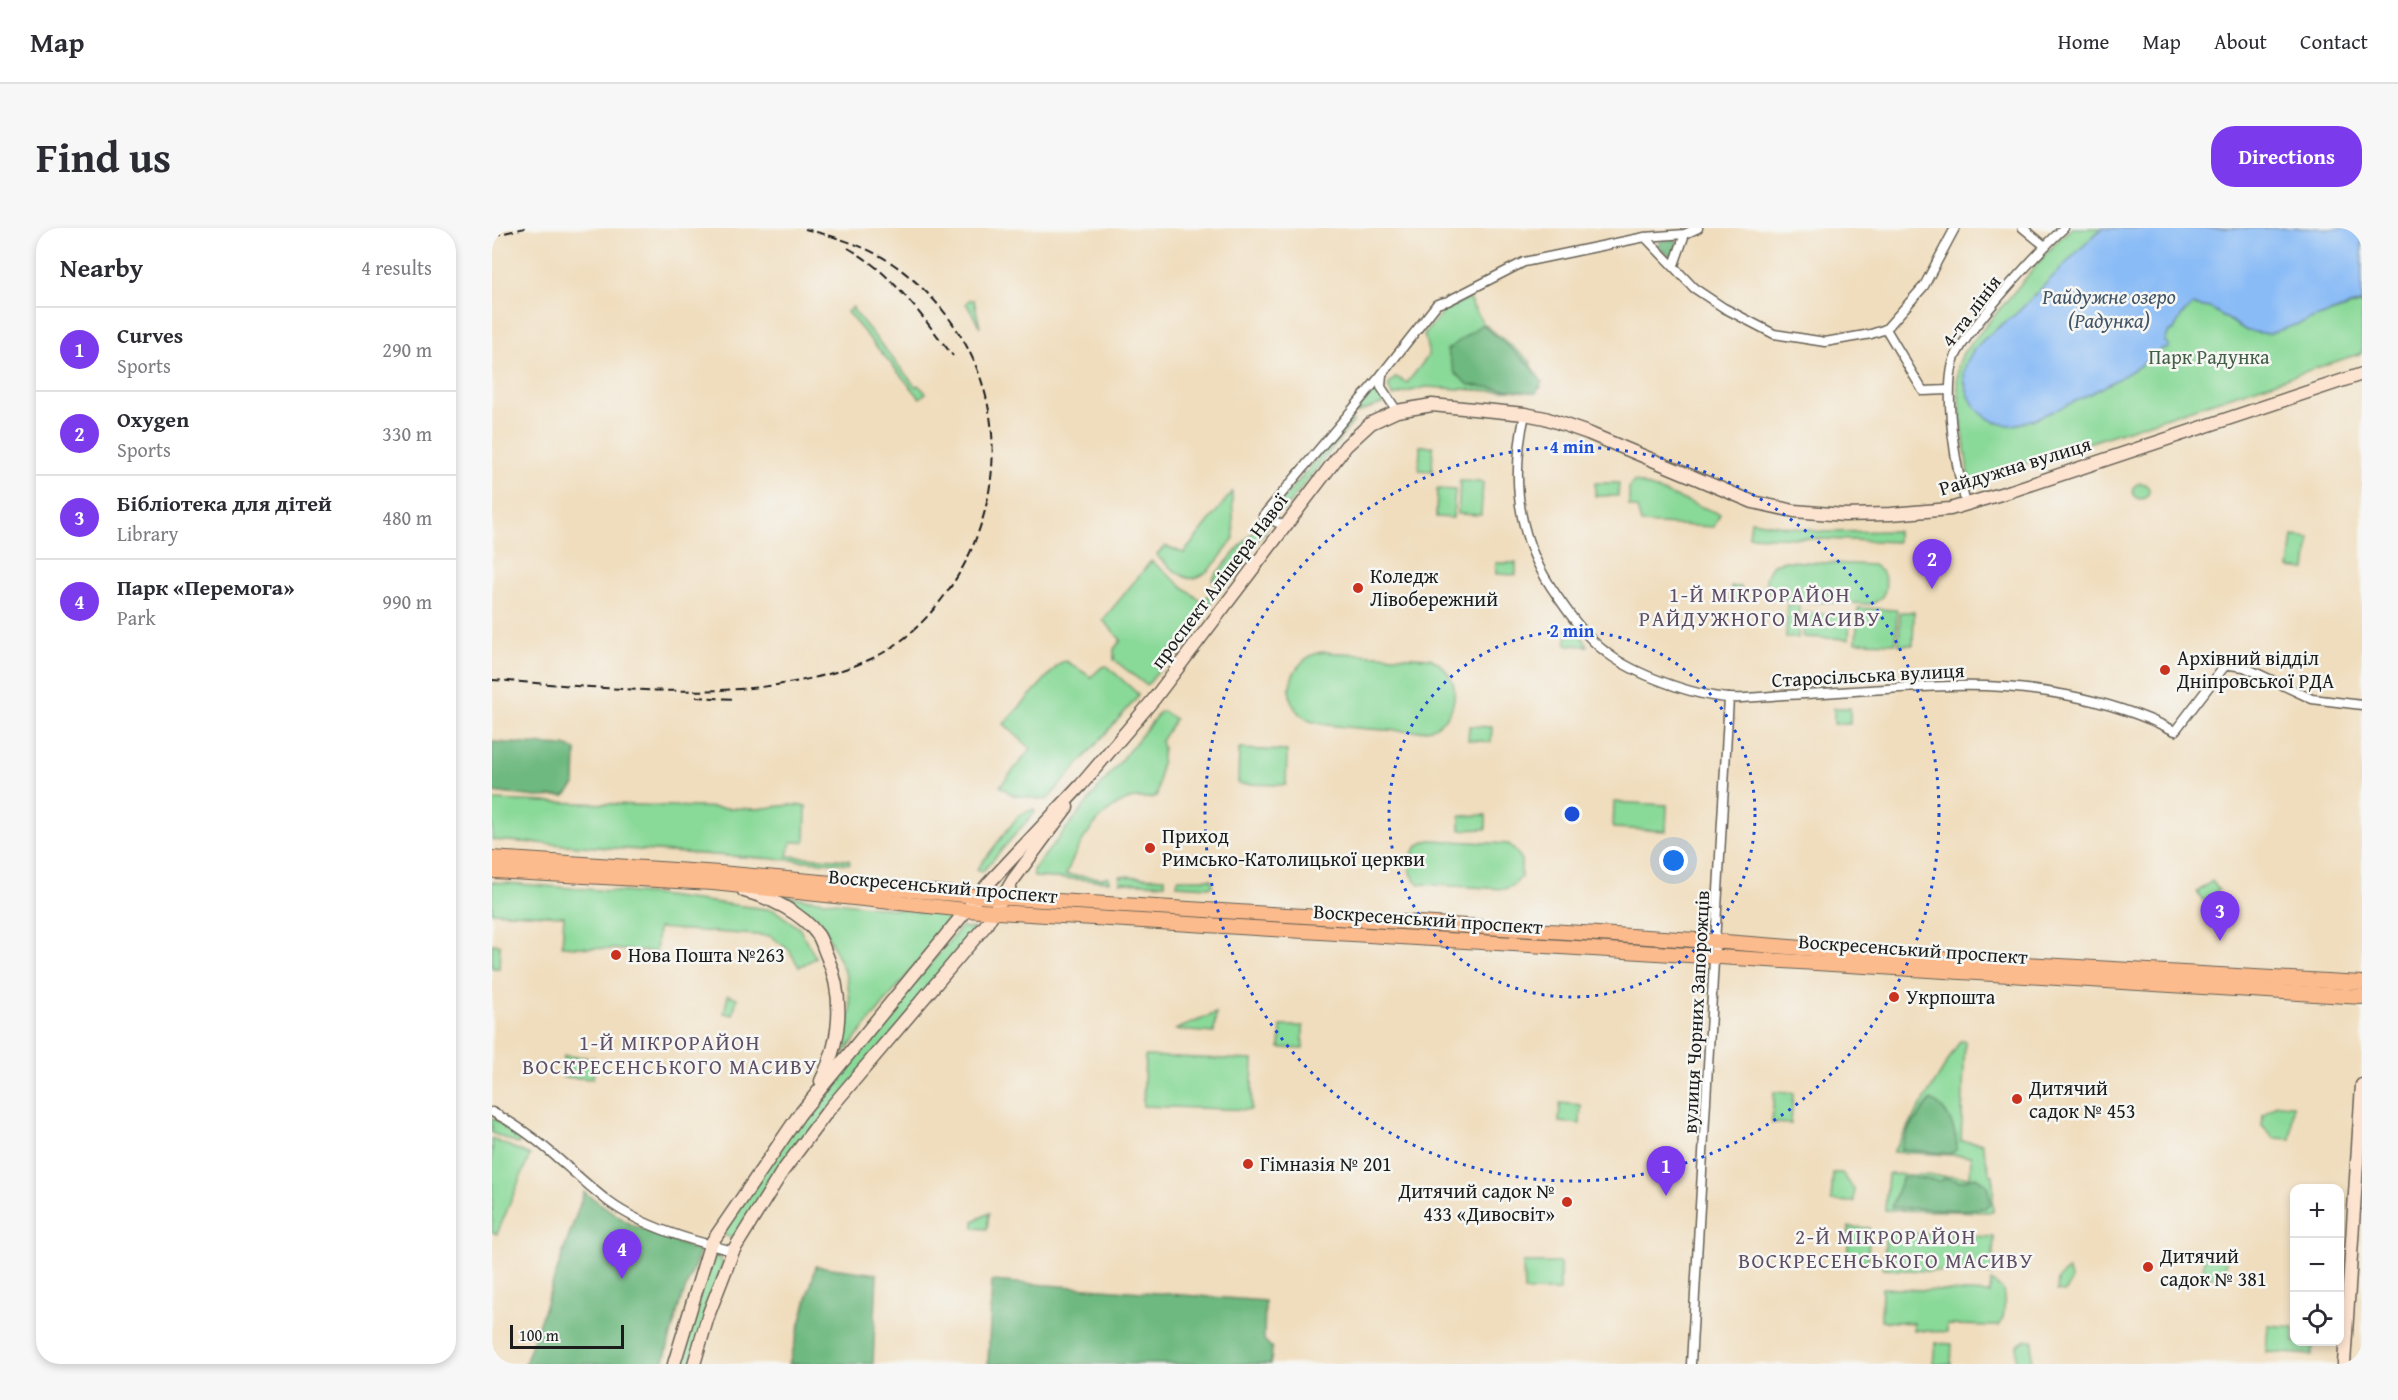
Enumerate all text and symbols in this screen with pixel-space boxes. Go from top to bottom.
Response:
text: Map [30,21,84,62]
text: Home [2058,26,2109,57]
text: Map [2142,26,2181,57]
text: About [2214,26,2267,57]
text: Contact [2300,26,2368,57]
text: Find us [36,126,171,187]
button: Directions [2211,126,2362,187]
text: Nearby [60,248,143,287]
text: 4 results [361,253,432,282]
street label: 4-та лінія [1934,268,2007,353]
water label: Райдужне озеро (Радунка) [2041,281,2176,336]
text: Curves [117,319,183,351]
text: 1 [74,335,85,364]
text: 290 m [382,335,432,364]
park label: Парк Радунка [2149,342,2270,371]
text: Sports [117,351,171,380]
text: Oxygen [117,403,189,435]
text: 2 [74,419,85,448]
text: 330 m [382,419,432,448]
street label: Райдужна вулиця [1935,429,2095,502]
text: 4 min [1550,433,1595,460]
text: Sports [117,435,171,464]
text: Бібліотека для дітей [117,487,332,519]
street label: проспект Алішера Навої [1143,487,1294,675]
text: 3 [74,503,85,532]
text: 480 m [382,503,432,532]
text: Library [117,519,178,548]
pin: 2 [1912,540,1952,589]
place label: Коледж Лівобережний [1370,561,1498,613]
text: Парк «Перемога» [117,571,295,603]
district label: 1-Й МІКРОРАЙОН РАЙДУЖНОГО МАСИВУ [1639,579,1881,634]
marker: Коледж Лівобережний [1351,581,1365,595]
text: 4 [74,587,85,616]
text: 990 m [382,587,432,616]
text: Park [117,603,156,632]
text: 2 min [1550,617,1595,644]
place label: Архівний відділ Дніпровської РДА [2176,643,2334,695]
street label: Старосільська вулиця [1771,655,1965,694]
marker: Архівний відділ Дніпровської РДА [2158,663,2172,677]
centre of rings [1562,804,1582,824]
place label: Приход Римсько-Католицької церкви [1162,821,1425,873]
marker: Приход Римсько-Католицької церкви [1143,841,1157,855]
your location [1659,846,1688,875]
street label: Воскресенський проспект [827,861,1059,910]
street label: вулиця Чорних Запорожців [1675,889,1716,1134]
pin: 3 [2200,892,2240,941]
street label: Воскресенський проспект [1312,896,1544,941]
street label: Воскресенський проспект [1797,926,2029,971]
place label: Нова Пошта №263 [628,940,785,969]
marker: Нова Пошта №263 [609,948,623,962]
place label: Укрпошта [1906,982,1996,1011]
marker: Укрпошта [1887,990,1901,1004]
district label: 1-Й МІКРОРАЙОН ВОСКРЕСЕНСЬКОГО МАСИВУ [522,1027,818,1082]
place label: Дитячий садок № 453 [2028,1073,2136,1125]
marker: Дитячий садок № 453 [2010,1092,2024,1106]
pin: 1 [1646,1146,1686,1196]
place label: Гімназія № 201 [1260,1149,1392,1178]
marker: Гімназія № 201 [1241,1157,1255,1171]
place label: Дитячий садок № 433 «Дивосвіт» [1397,1176,1555,1228]
map controls [2290,1184,2344,1346]
button: + [2290,1184,2344,1238]
marker: Дитячий садок № 433 «Дивосвіт» [1560,1195,1574,1209]
district label: 2-Й МІКРОРАЙОН ВОСКРЕСЕНСЬКОГО МАСИВУ [1738,1221,2034,1276]
pin: 4 [602,1230,642,1279]
button: − [2290,1238,2344,1292]
place label: Дитячий садок № 381 [2159,1241,2267,1293]
marker: Дитячий садок № 381 [2141,1260,2155,1274]
button: locate [2290,1292,2344,1346]
scale bar [510,1322,624,1350]
text: 100 m [519,1323,559,1347]

